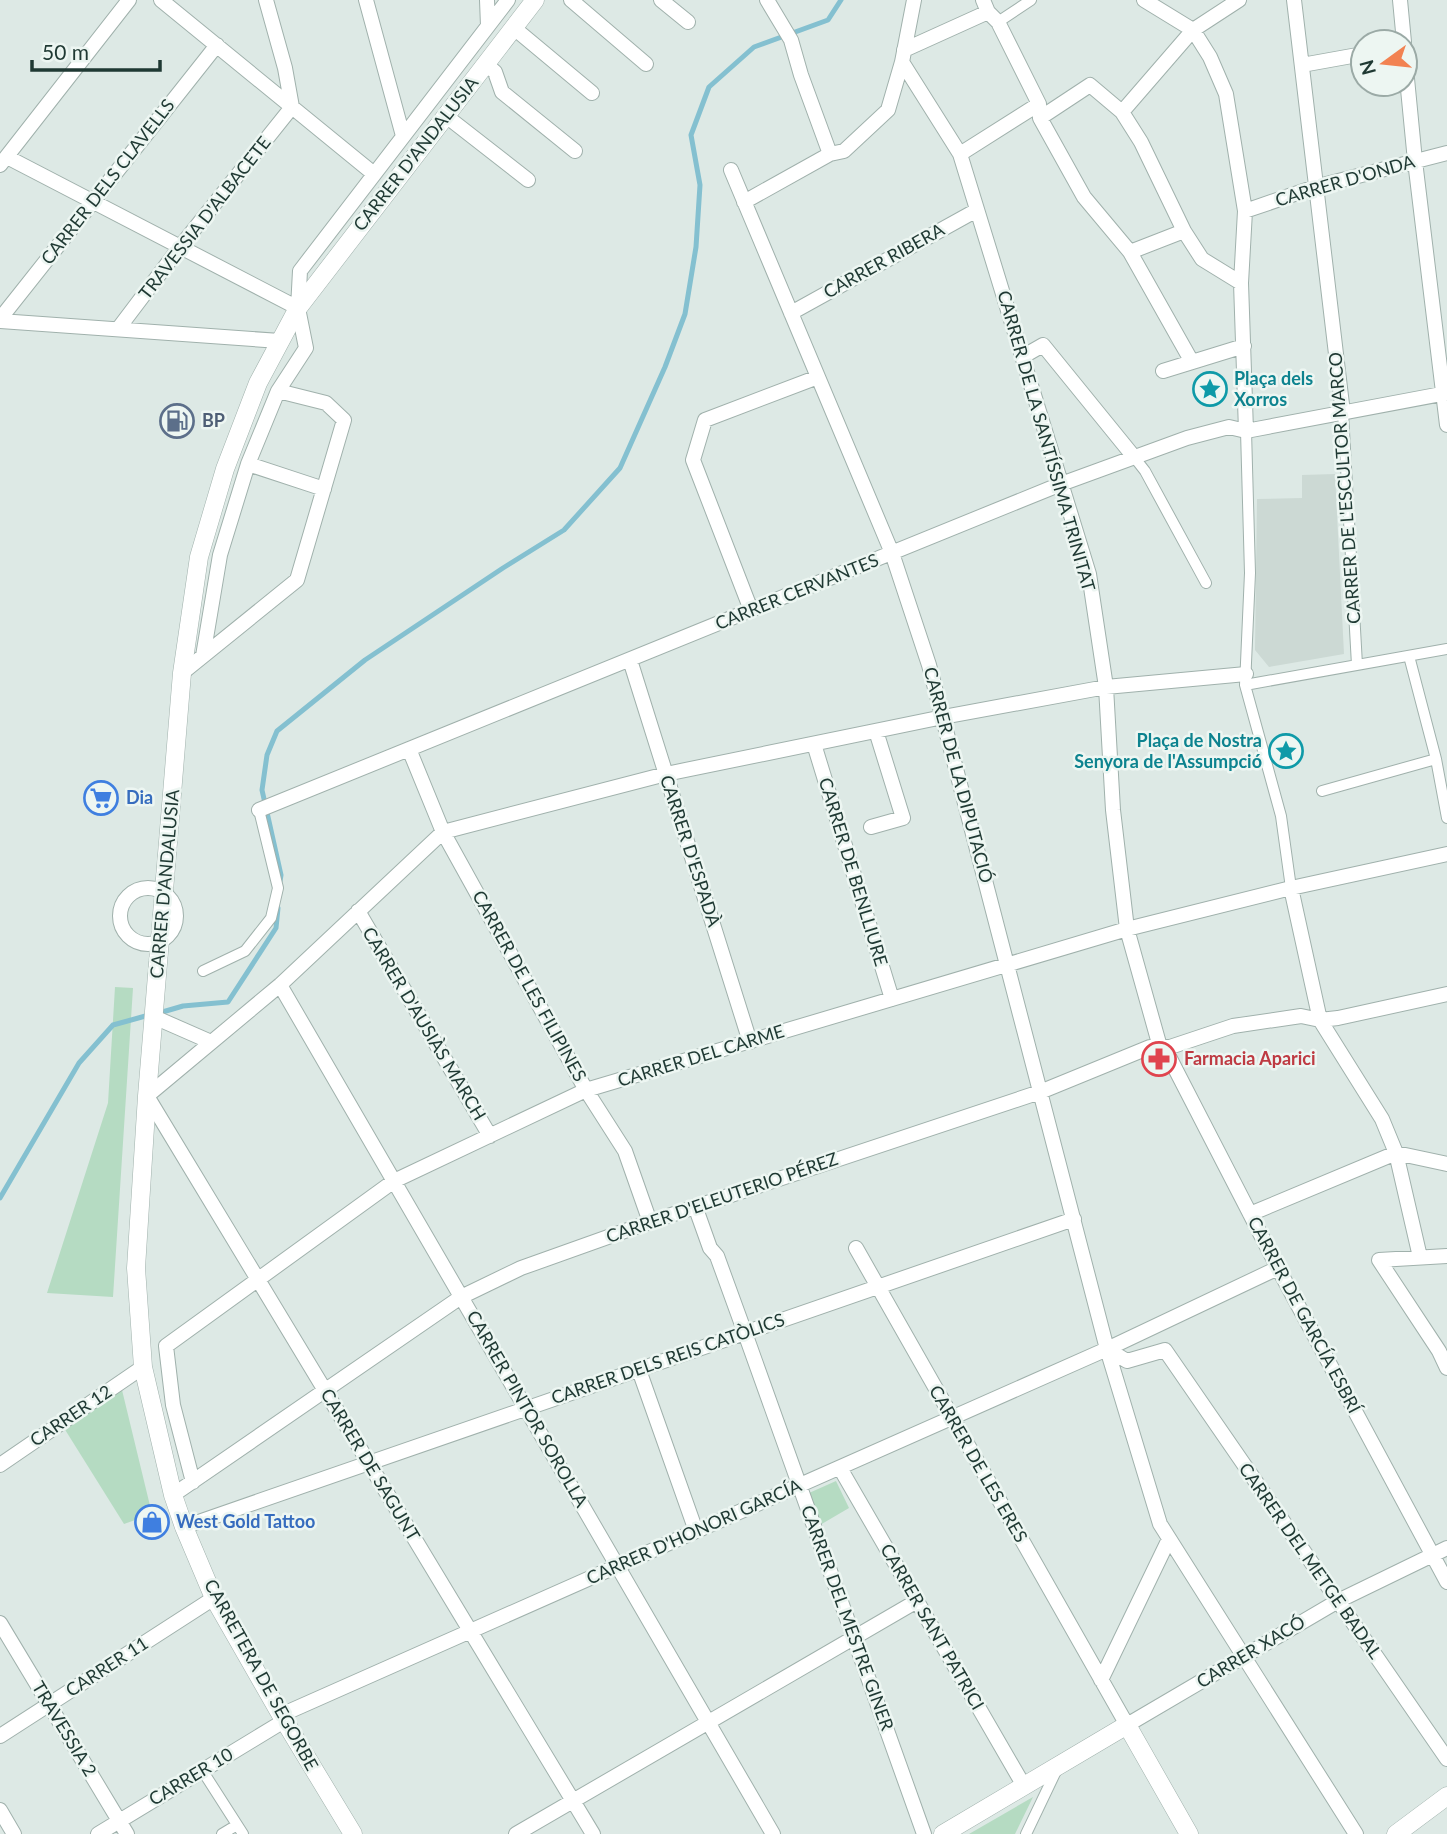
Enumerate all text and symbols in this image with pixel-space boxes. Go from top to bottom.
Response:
scale bar [32,28,159,72]
north arrow [1349,28,1419,98]
text: 50 m [42,39,89,64]
text: N [1354,57,1380,78]
street label: CARRER D'ANDALUSIA [348,71,483,235]
street label: CARRER DELS CLAVELLS [36,94,179,269]
street label: TRAVESSIA D'ALBACETE [134,131,275,303]
street label: CARRER D'ONDA [1272,149,1418,210]
street label: CARRER RIBERA [819,217,949,302]
street label: CARRER DE LA SANTÍSSIMA TRINITAT [993,288,1101,594]
street label: CARRER DE L'ESCULTOR MARCO [1324,351,1364,625]
place label: Plaça dels Xorros [1234,367,1313,410]
place icon: Plaça dels Xorros [1191,370,1229,408]
fuel station icon: BP [158,402,196,440]
place label: BP [202,409,225,431]
street label: CARRER CERVANTES [712,548,882,634]
street label: CARRER DE LA DIPUTACIÓ [920,664,998,885]
place label: Plaça de Nostra Senyora de l'Assumpció [1074,729,1262,772]
place icon: Plaça de Nostra Senyora de l'Assumpció [1267,732,1305,770]
street label: CARRER D'ESPADÀ [656,772,726,930]
street label: CARRER DE BENLLIURE [815,775,893,969]
supermarket icon: Dia [82,779,120,817]
place label: Dia [126,786,153,808]
street label: CARRER D'ANDALUSIA [145,788,183,979]
street label: CARRER DE LES FILIPINES [468,886,592,1085]
street label: CARRER D'AUSIÀS MARCH [358,923,491,1124]
street label: CARRER DEL CARME [615,1019,787,1091]
pharmacy icon: Farmacia Aparici [1140,1040,1178,1078]
place label: Farmacia Aparici [1184,1047,1316,1069]
street label: CARRER D'ELEUTERIO PÉREZ [603,1147,841,1247]
street label: CARRER DE GARCÍA ESBRÍ [1244,1212,1367,1417]
street label: CARRER PINTOR SOROLLA [462,1306,594,1511]
street label: CARRER DELS REIS CATÒLICS [548,1308,787,1408]
street label: CARRER 12 [25,1380,116,1451]
street label: CARRER DE LES ERES [925,1381,1033,1546]
street label: CARRER DE SAGUNT [317,1384,425,1545]
street label: CARRER DEL METGE BADAL [1235,1458,1387,1663]
street label: CARRER D'HONORI GARCÍA [583,1473,805,1589]
street label: CARRER DEL MESTRE GINER [797,1502,899,1734]
shop icon: West Gold Tattoo [133,1503,171,1541]
place label: West Gold Tattoo [176,1510,315,1532]
street label: CARRER SANT PATRICI [876,1540,989,1713]
street label: CARRETERA DE SEGORBE [200,1575,324,1774]
street label: CARRER XACÓ [1192,1610,1309,1692]
street label: CARRER 11 [61,1631,152,1701]
street label: TRAVESSIA 2 [28,1677,102,1780]
street label: CARRER 10 [145,1743,236,1810]

